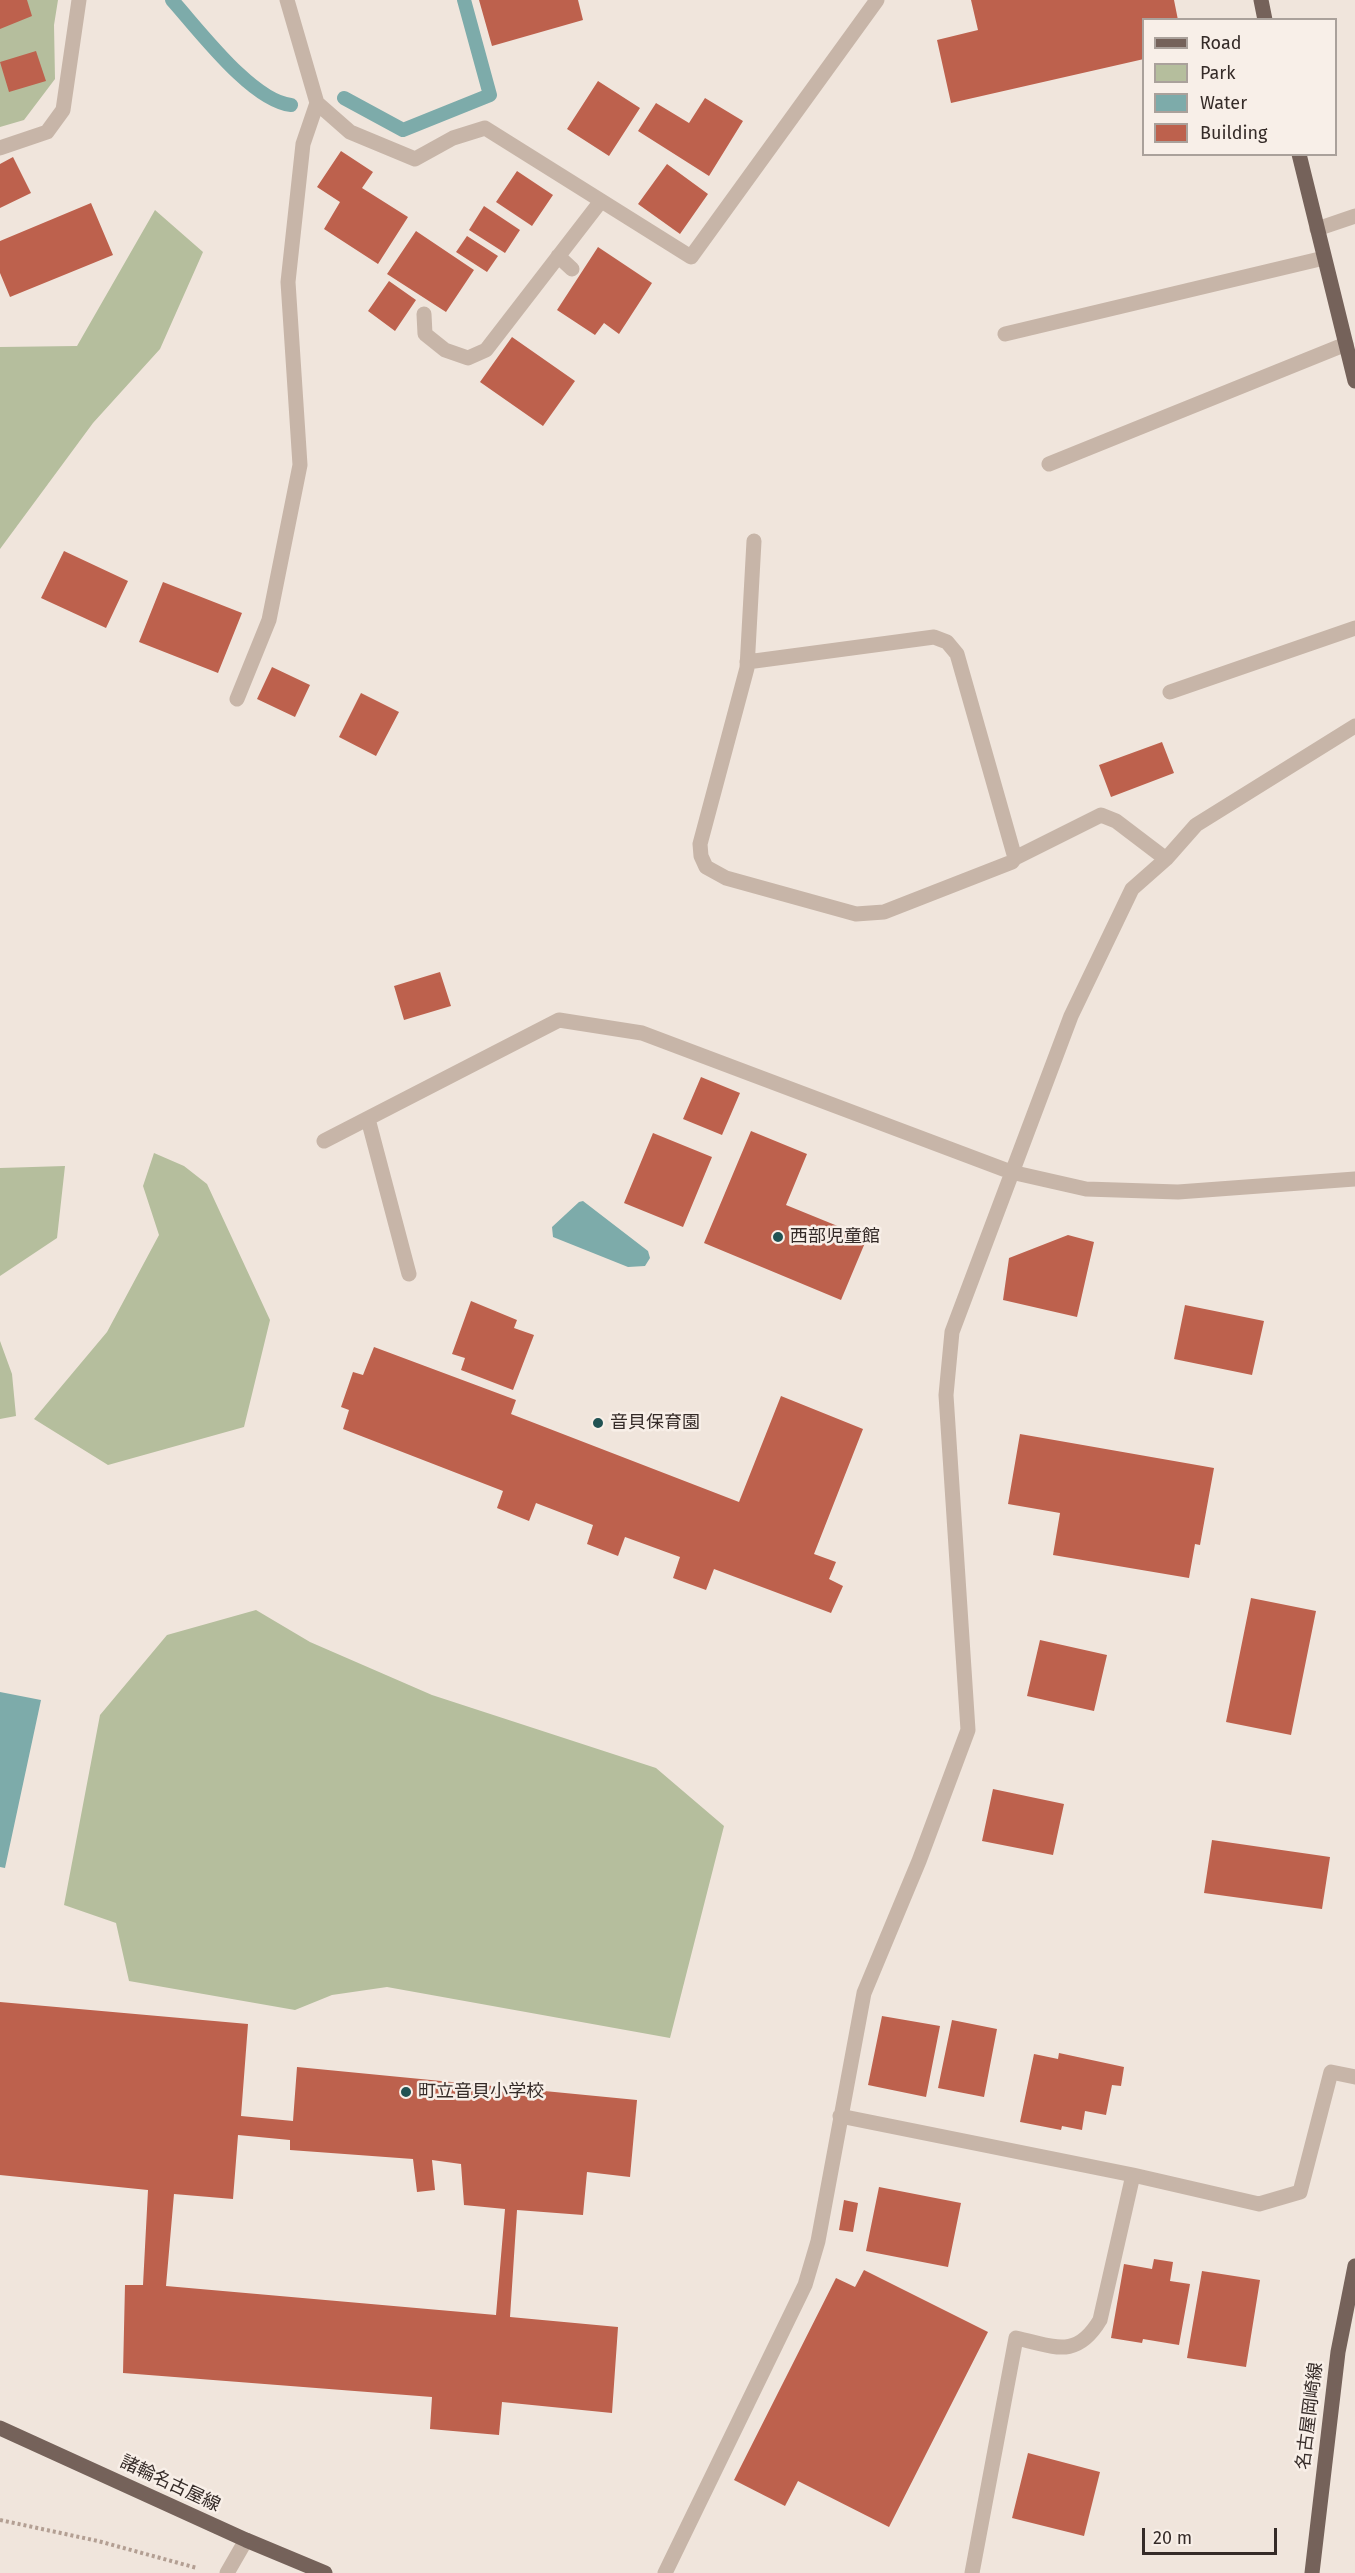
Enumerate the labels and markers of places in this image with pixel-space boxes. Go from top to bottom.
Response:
place label: 西部児童館 [790,1226,880,1248]
marker: 西部児童館 [771,1230,785,1244]
place label: 音貝保育園 [610,1412,700,1434]
marker: 音貝保育園 [591,1416,605,1430]
place label: 町立音貝小学校 [418,2081,544,2103]
marker: 町立音貝小学校 [399,2085,413,2099]

